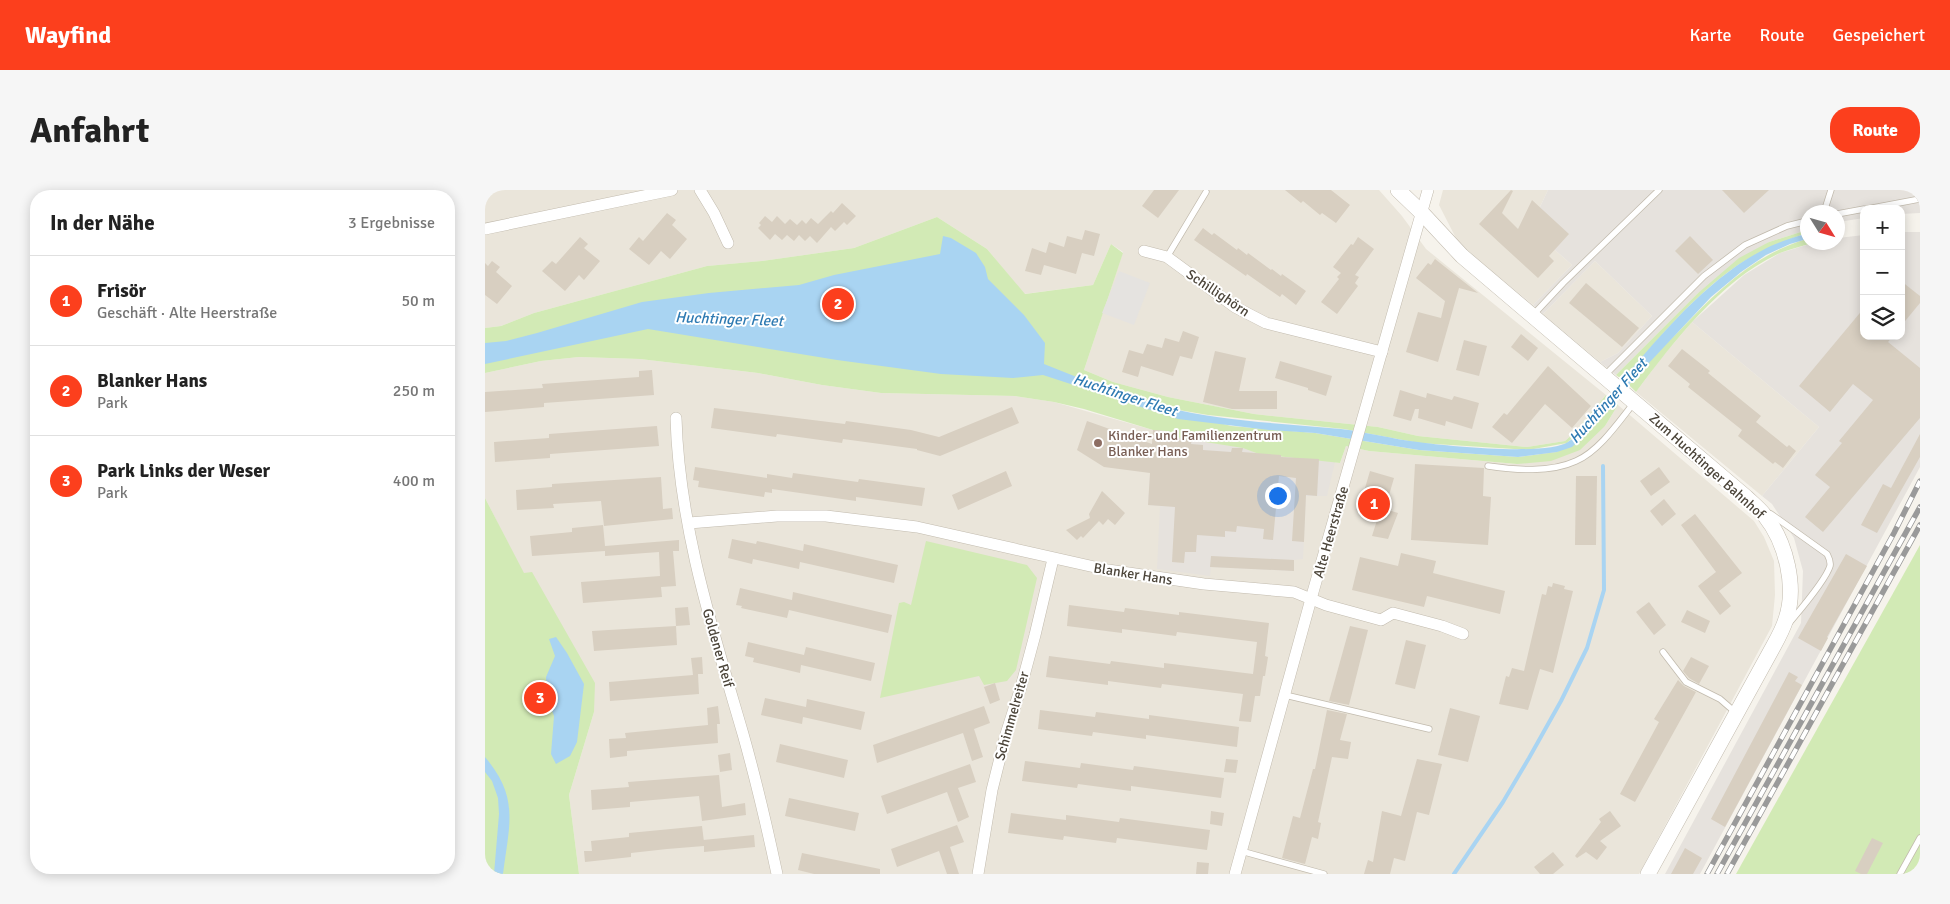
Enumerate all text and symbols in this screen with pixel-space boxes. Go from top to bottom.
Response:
text: Wayfind [25,20,111,50]
text: Karte [1690,24,1732,46]
text: Route [1760,24,1805,46]
text: Gespeichert [1833,24,1925,46]
button: Route [1830,107,1920,153]
text: Anfahrt [30,109,149,152]
north arrow [1800,205,1845,250]
map controls [1860,205,1905,340]
button: + [1860,205,1905,250]
text: In der Nähe [50,210,155,236]
text: 3 Ergebnisse [348,213,435,233]
button: − [1860,250,1905,295]
street label: Schillighörn [1183,266,1253,320]
text: Frisör [97,279,146,303]
pin: 2 [822,285,854,323]
text: 1 [62,291,70,311]
text: 50 m [401,291,435,311]
button: layers [1860,295,1905,340]
text: Geschäft · Alte Heerstraße [97,303,277,323]
water label: Huchtinger Fleet [675,308,785,330]
water label: Huchtinger Fleet [1565,354,1652,447]
text: Blanker Hans [97,369,207,393]
water label: Huchtinger Fleet [1071,370,1181,421]
text: 2 [62,381,70,401]
text: 250 m [393,381,435,401]
text: Park [97,393,128,413]
street label: Zum Huchtinger Bahnhof [1646,409,1769,523]
place label: Kinder- und Familienzentrum Blanker Hans [1108,427,1282,460]
marker: Kinder- und Familienzentrum Blanker Hans [1092,437,1104,449]
text: Park Links der Weser [97,459,270,483]
text: 3 [62,471,70,491]
text: 400 m [393,471,435,491]
text: Park [97,483,128,503]
your location [1265,483,1291,509]
street label: Alte Heerstraße [1310,484,1352,580]
pin: 1 [1358,485,1390,523]
street label: Blanker Hans [1092,559,1174,589]
street label: Goldener Reif [699,607,738,691]
street label: Schimmelreiter [991,669,1033,762]
pin: 3 [524,679,556,717]

